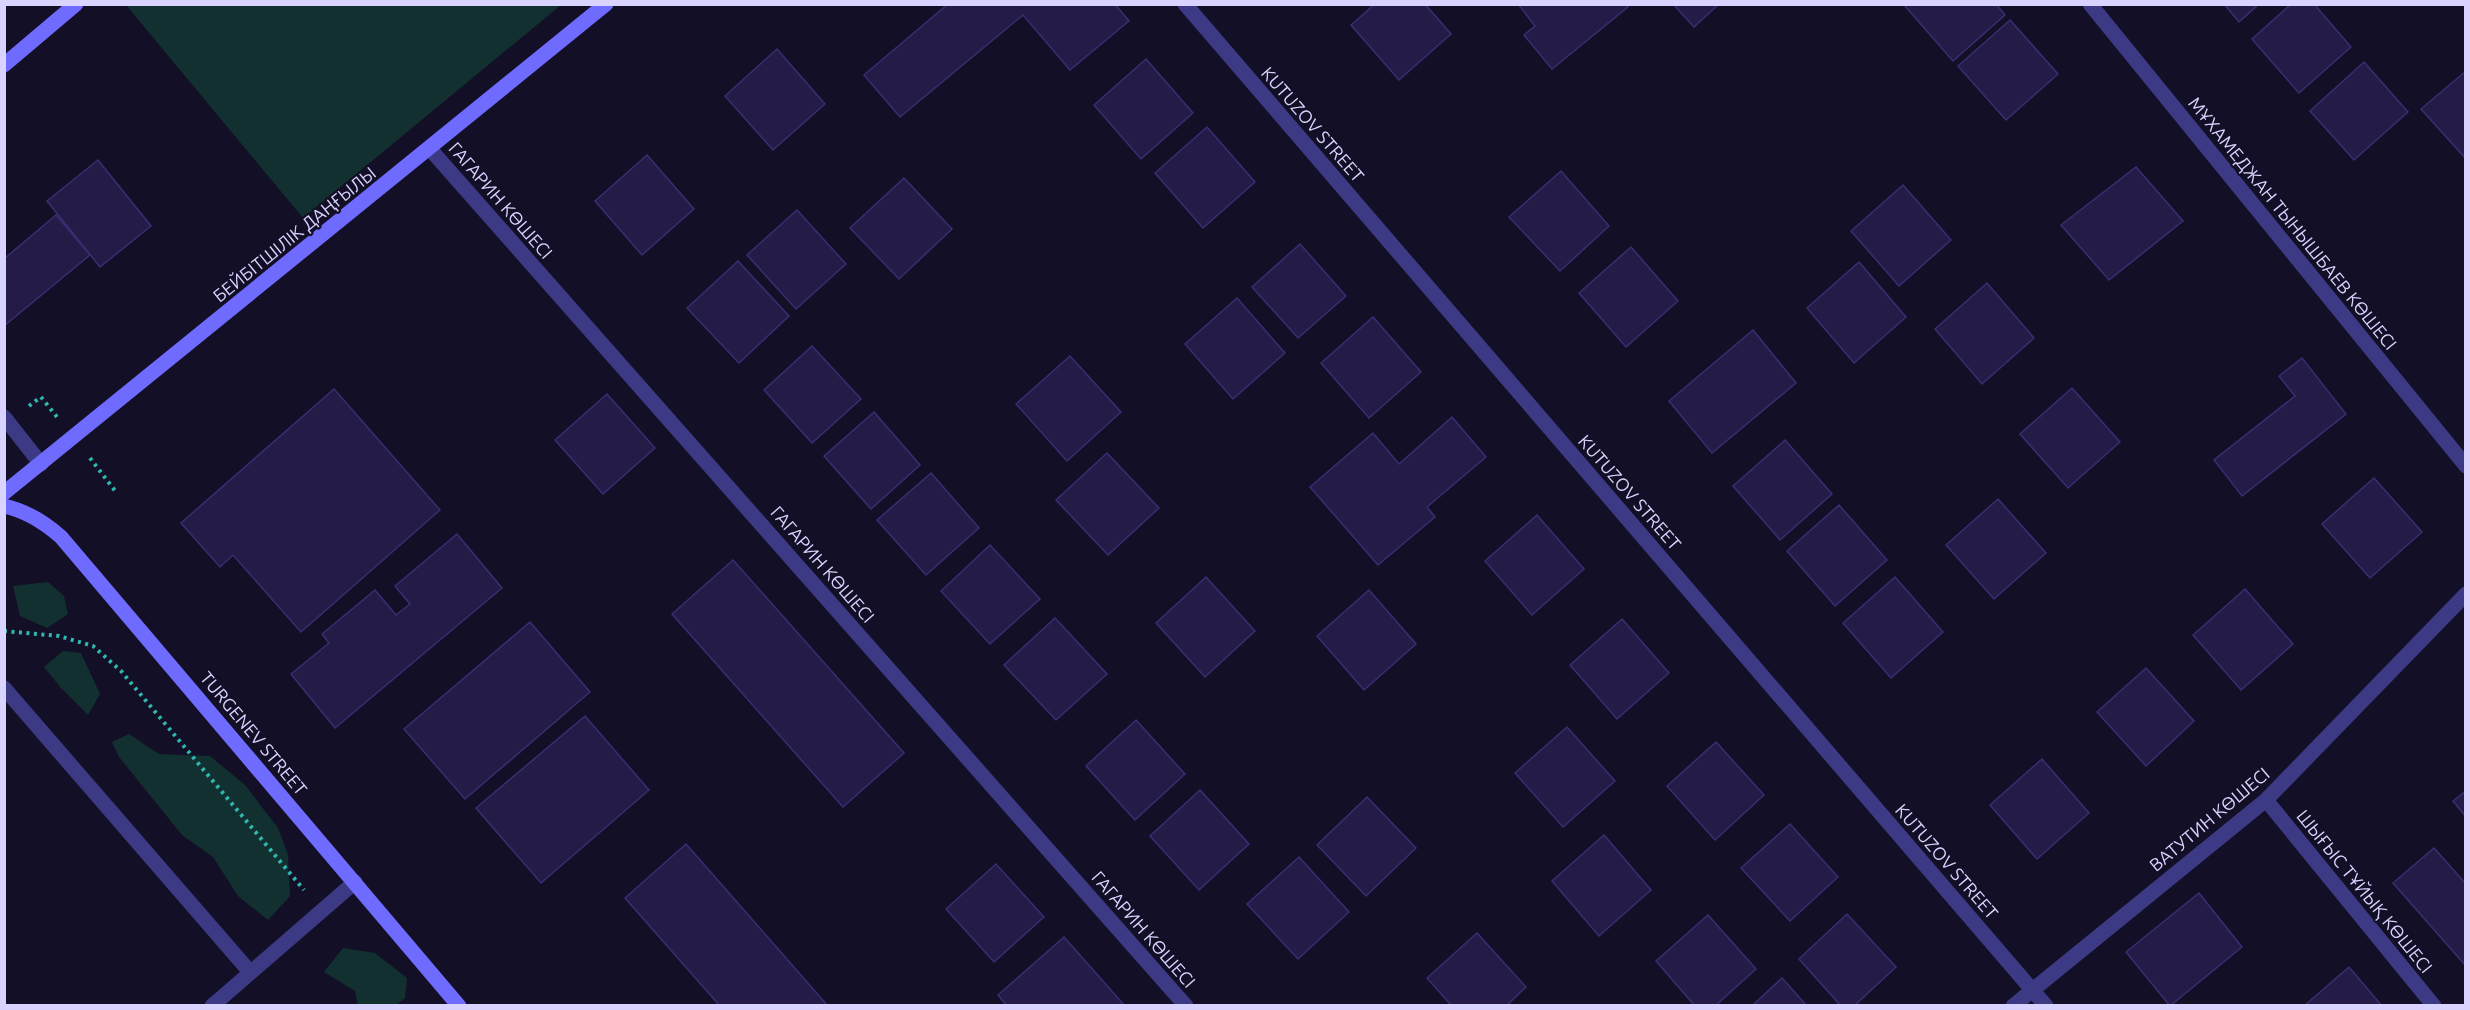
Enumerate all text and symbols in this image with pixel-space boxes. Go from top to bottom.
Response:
street label: KUTUZOV STREET [1258,62,1368,186]
street label: МҰХАМЕДЖАН ТЫНЫШБАЕВ КӨШЕСІ [2185,93,2401,353]
street label: ГАГАРИН КӨШЕСІ [445,138,557,262]
street label: БЕЙБІТШІЛІК ДАҢҒЫЛЫ [209,162,379,306]
street label: KUTUZOV STREET [1575,430,1685,554]
street label: ГАГАРИН КӨШЕСІ [767,502,879,626]
street label: TURGENEV STREET [197,667,311,799]
street label: ВАТУТИН КӨШЕСІ [2145,763,2273,875]
street label: KUTUZOV STREET [1892,799,2002,923]
street label: ШЫҒЫС ТҰЙЫҚ КӨШЕСІ [2293,806,2437,976]
street label: ГАГАРИН КӨШЕСІ [1088,867,1200,991]

